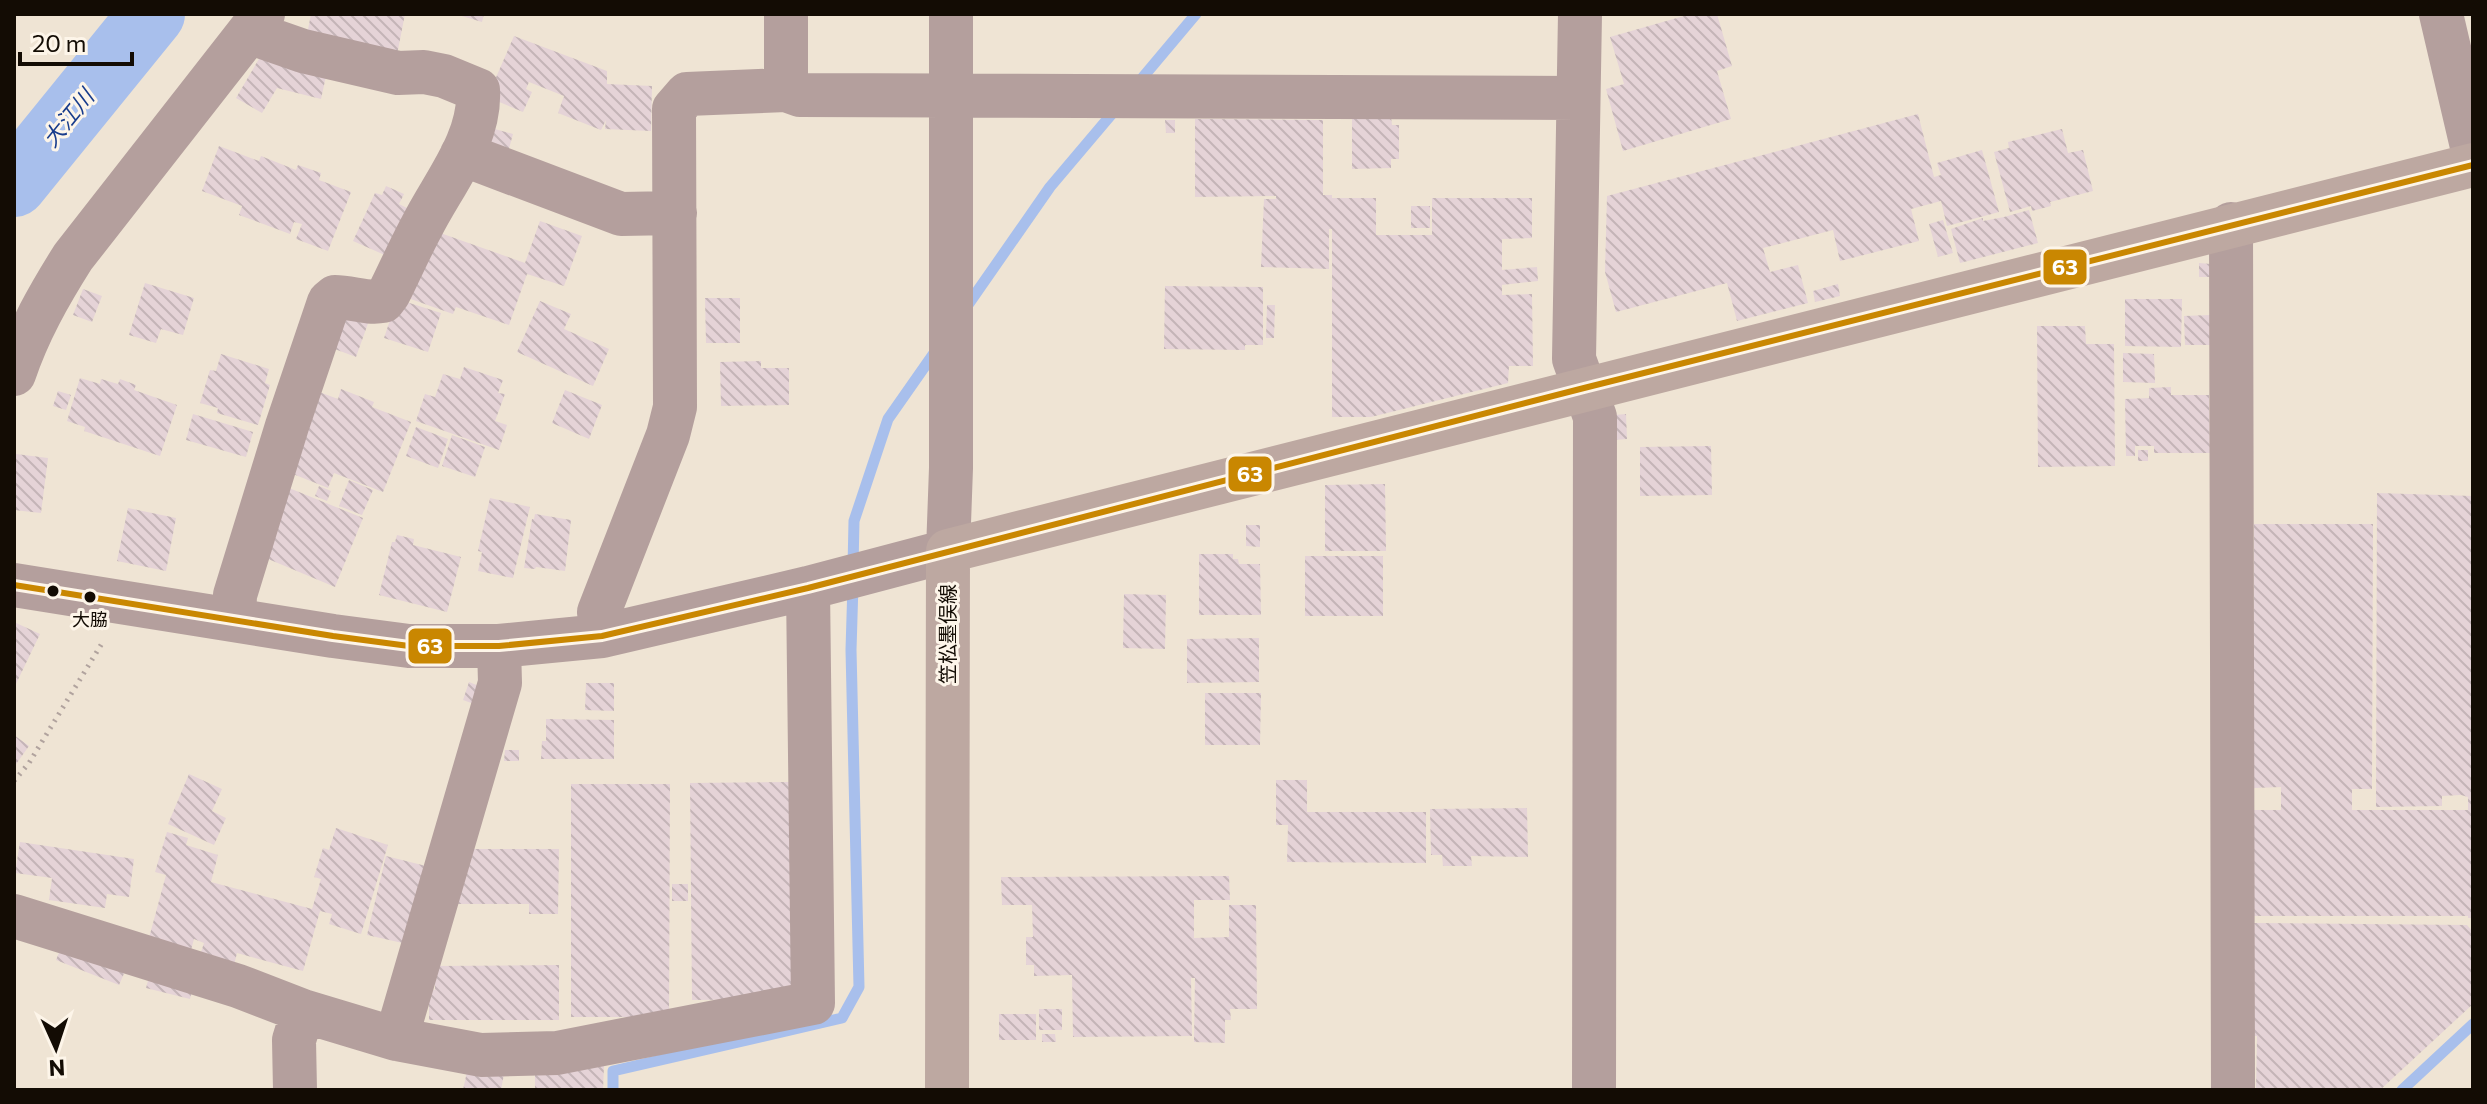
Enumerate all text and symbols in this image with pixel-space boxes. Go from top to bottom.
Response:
scale bar [20,16,132,66]
text: 20 m [32,28,86,57]
water label: 大江川 [36,82,100,152]
line badge: 63 [2042,248,2088,286]
text: 63 [2052,253,2078,280]
line badge: 63 [1227,455,1273,493]
text: 63 [1237,460,1263,487]
unlabelled marker [45,583,61,599]
street label: 笠松墨俣線 [935,584,959,684]
marker: 大脇 [82,589,98,605]
place label: 大脇 [72,608,108,630]
line badge: 63 [407,627,453,665]
text: 63 [417,632,443,659]
north arrow [16,1008,96,1088]
text: N [48,1055,66,1082]

